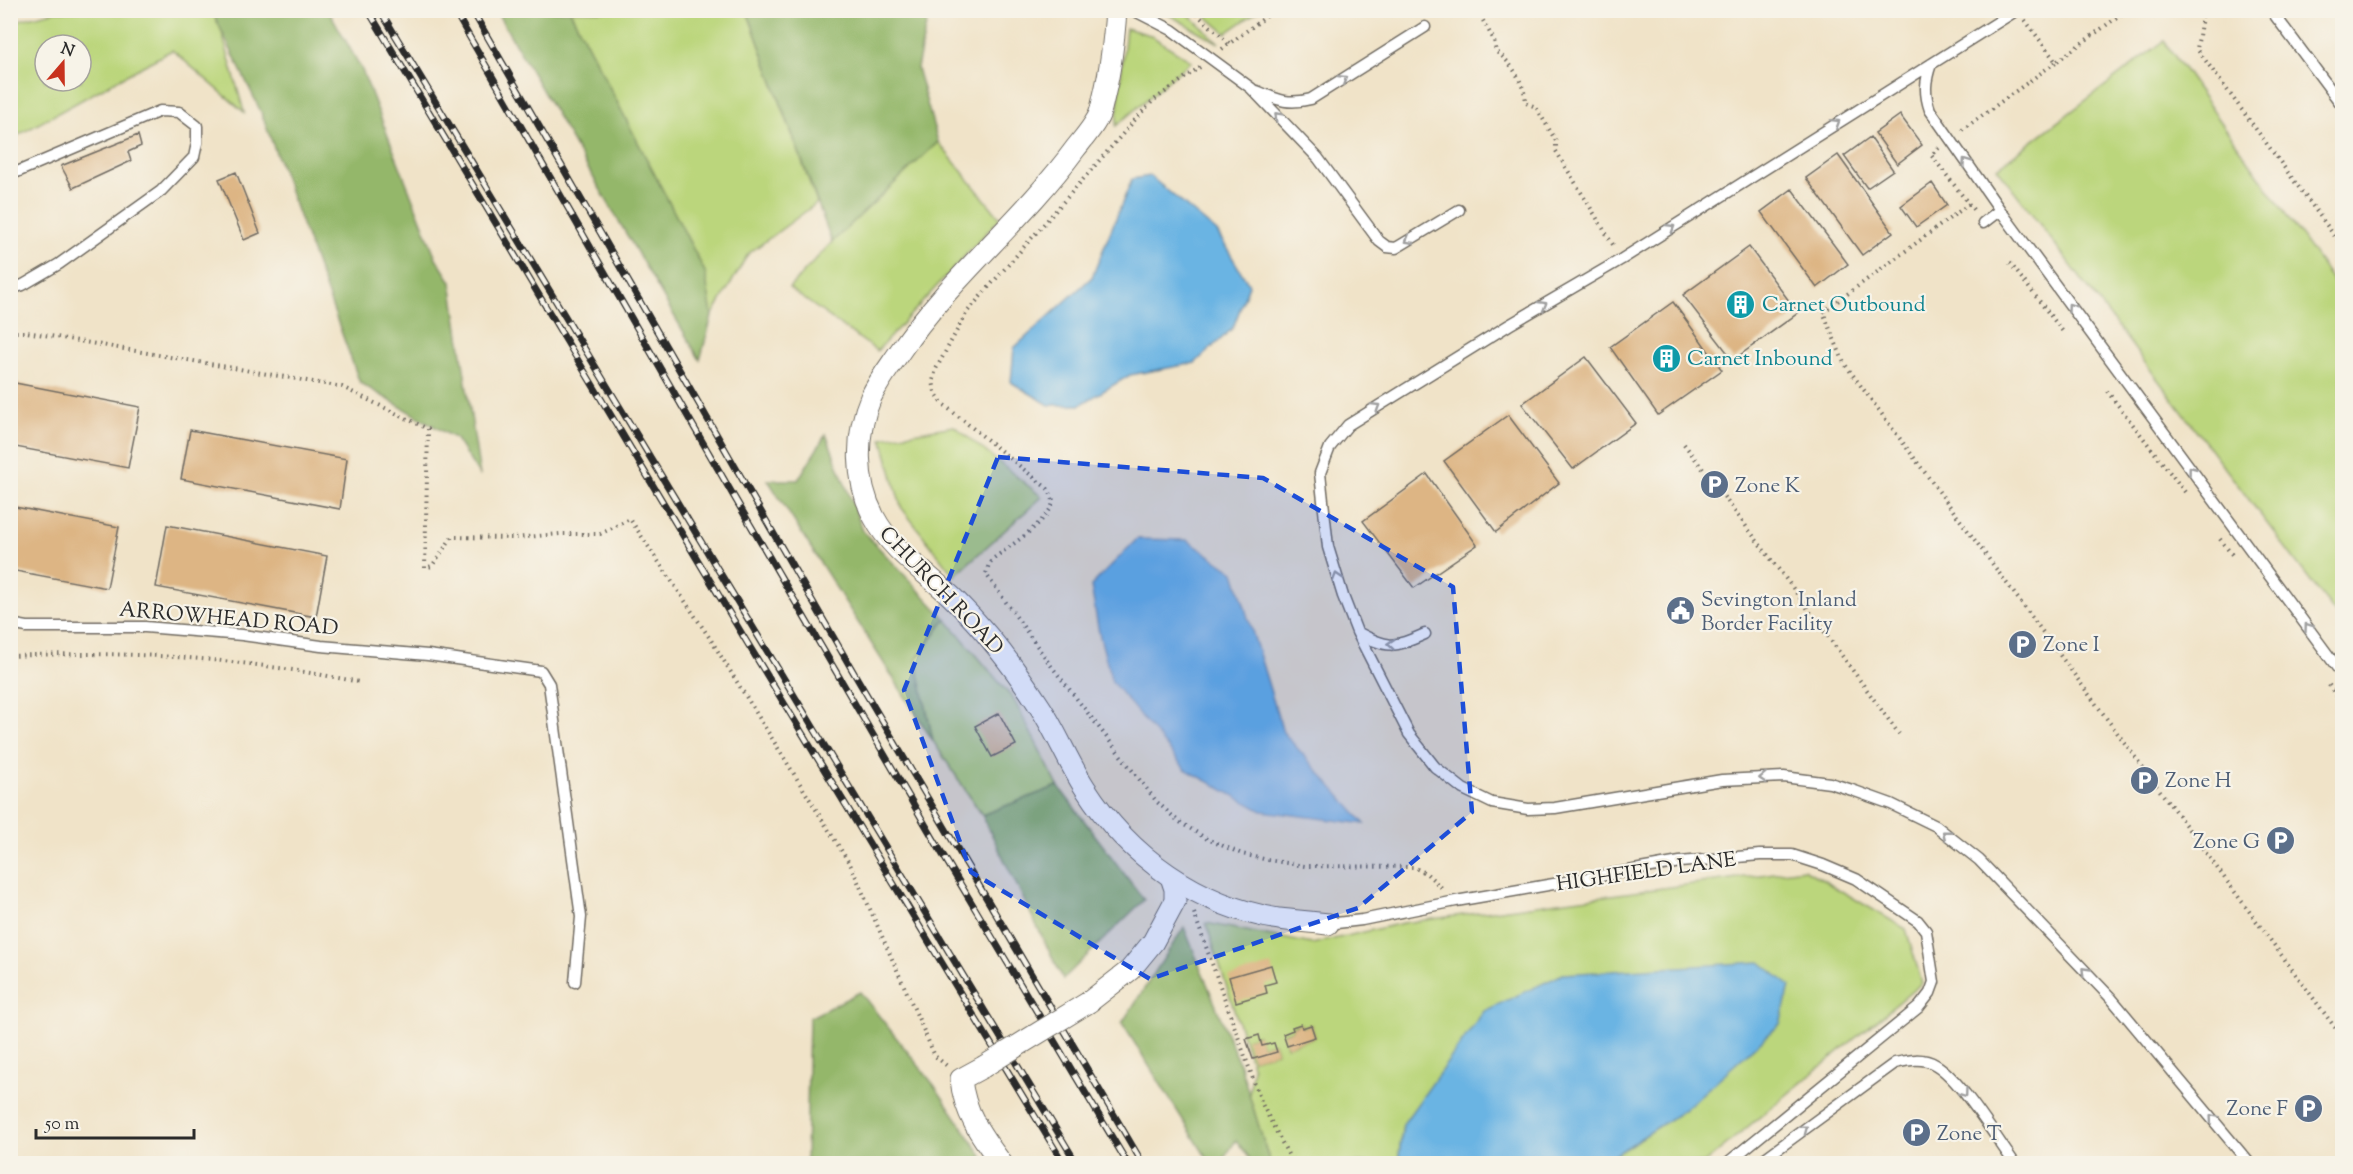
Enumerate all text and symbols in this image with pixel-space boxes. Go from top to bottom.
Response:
north arrow [33,33,93,93]
text: N [57,38,77,64]
one-way arrow [1337,74,1347,86]
one-way arrow [1274,113,1285,123]
one-way arrow [1830,119,1840,131]
one-way arrow [1962,158,1973,169]
one-way arrow [1665,223,1675,235]
one-way arrow [1405,233,1415,245]
building icon: Carnet Outbound [1725,288,1757,320]
place label: Carnet Outbound [1762,291,1926,321]
one-way arrow [1536,301,1547,313]
one-way arrow [2067,303,2078,314]
building icon: Carnet Inbound [1650,342,1682,374]
place label: Carnet Inbound [1687,345,1833,375]
one-way arrow [1370,403,1380,415]
one-way arrow [2188,466,2199,477]
parking icon: Zone K [1698,469,1730,501]
place label: Zone K [1735,472,1800,502]
street label: CHURCH ROAD [871,520,1010,662]
one-way arrow [1332,572,1344,583]
place label: Sevington Inland Border Facility [1701,586,1857,640]
street label: ARROWHEAD ROAD [118,595,340,645]
public building icon: Sevington Inland Border Facility [1664,595,1696,627]
one-way arrow [2304,622,2315,633]
parking icon: Zone I [2006,628,2038,660]
place label: Zone I [2043,631,2100,661]
one-way arrow [1386,637,1395,650]
parking icon: Zone H [2128,764,2160,796]
place label: Zone H [2165,767,2232,797]
one-way arrow [1759,771,1768,784]
parking icon: Zone G [2265,825,2297,857]
place label: Zone G [2193,828,2260,858]
one-way arrow [1942,830,1953,841]
street label: HIGHFIELD LANE [1554,845,1739,900]
one-way arrow [2081,967,2092,977]
one-way arrow [1956,1087,1967,1098]
parking icon: Zone F [2293,1092,2325,1124]
place label: Zone F [2227,1095,2288,1125]
scale bar [36,1102,194,1140]
text: 50 m [44,1112,80,1138]
one-way arrow [2209,1114,2220,1125]
parking icon: Zone T [1900,1117,1932,1149]
place label: Zone T [1937,1120,2002,1150]
one-way arrow [1797,1125,1808,1136]

